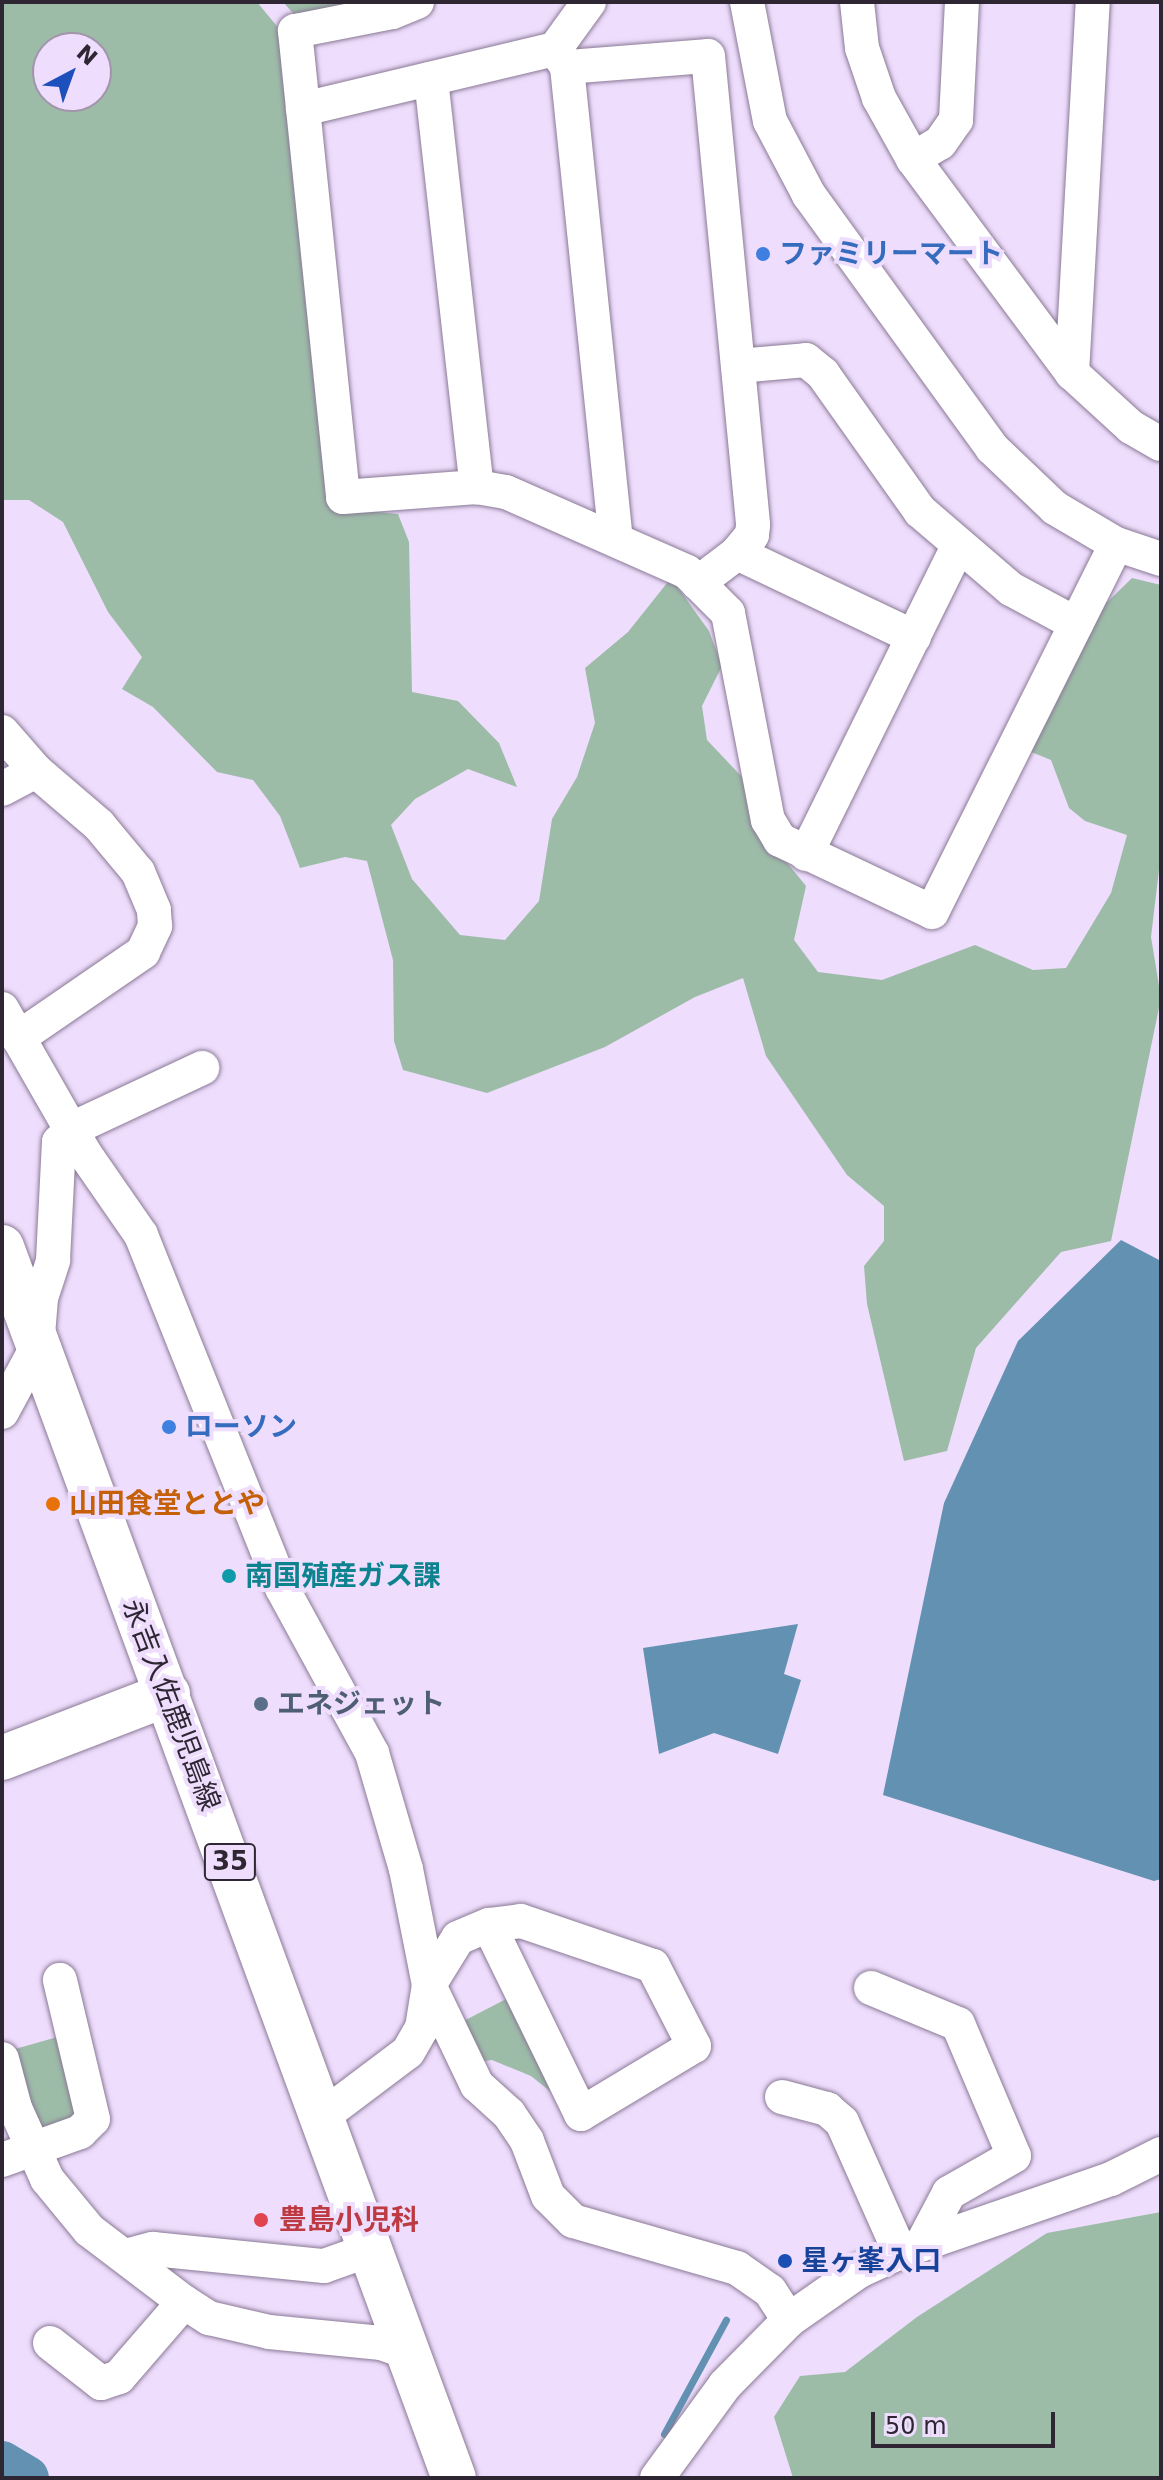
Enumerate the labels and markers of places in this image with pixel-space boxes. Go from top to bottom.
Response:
place label: ファミリーマート [779,237,1003,271]
marker: ファミリーマート [754,245,772,263]
place label: ローソン [185,1410,297,1444]
marker: ローソン [160,1418,178,1436]
place label: 山田食堂ととや [69,1487,265,1521]
marker: 山田食堂ととや [44,1495,62,1513]
place label: 南国殖産ガス課 [245,1559,441,1593]
marker: 南国殖産ガス課 [220,1567,238,1585]
place label: エネジェット [277,1687,445,1721]
marker: エネジェット [252,1695,270,1713]
place label: 豊島小児科 [279,2203,419,2237]
marker: 豊島小児科 [250,2209,272,2231]
place label: 星ヶ峯入口 [801,2244,941,2278]
marker: 星ヶ峯入口 [776,2252,794,2270]

